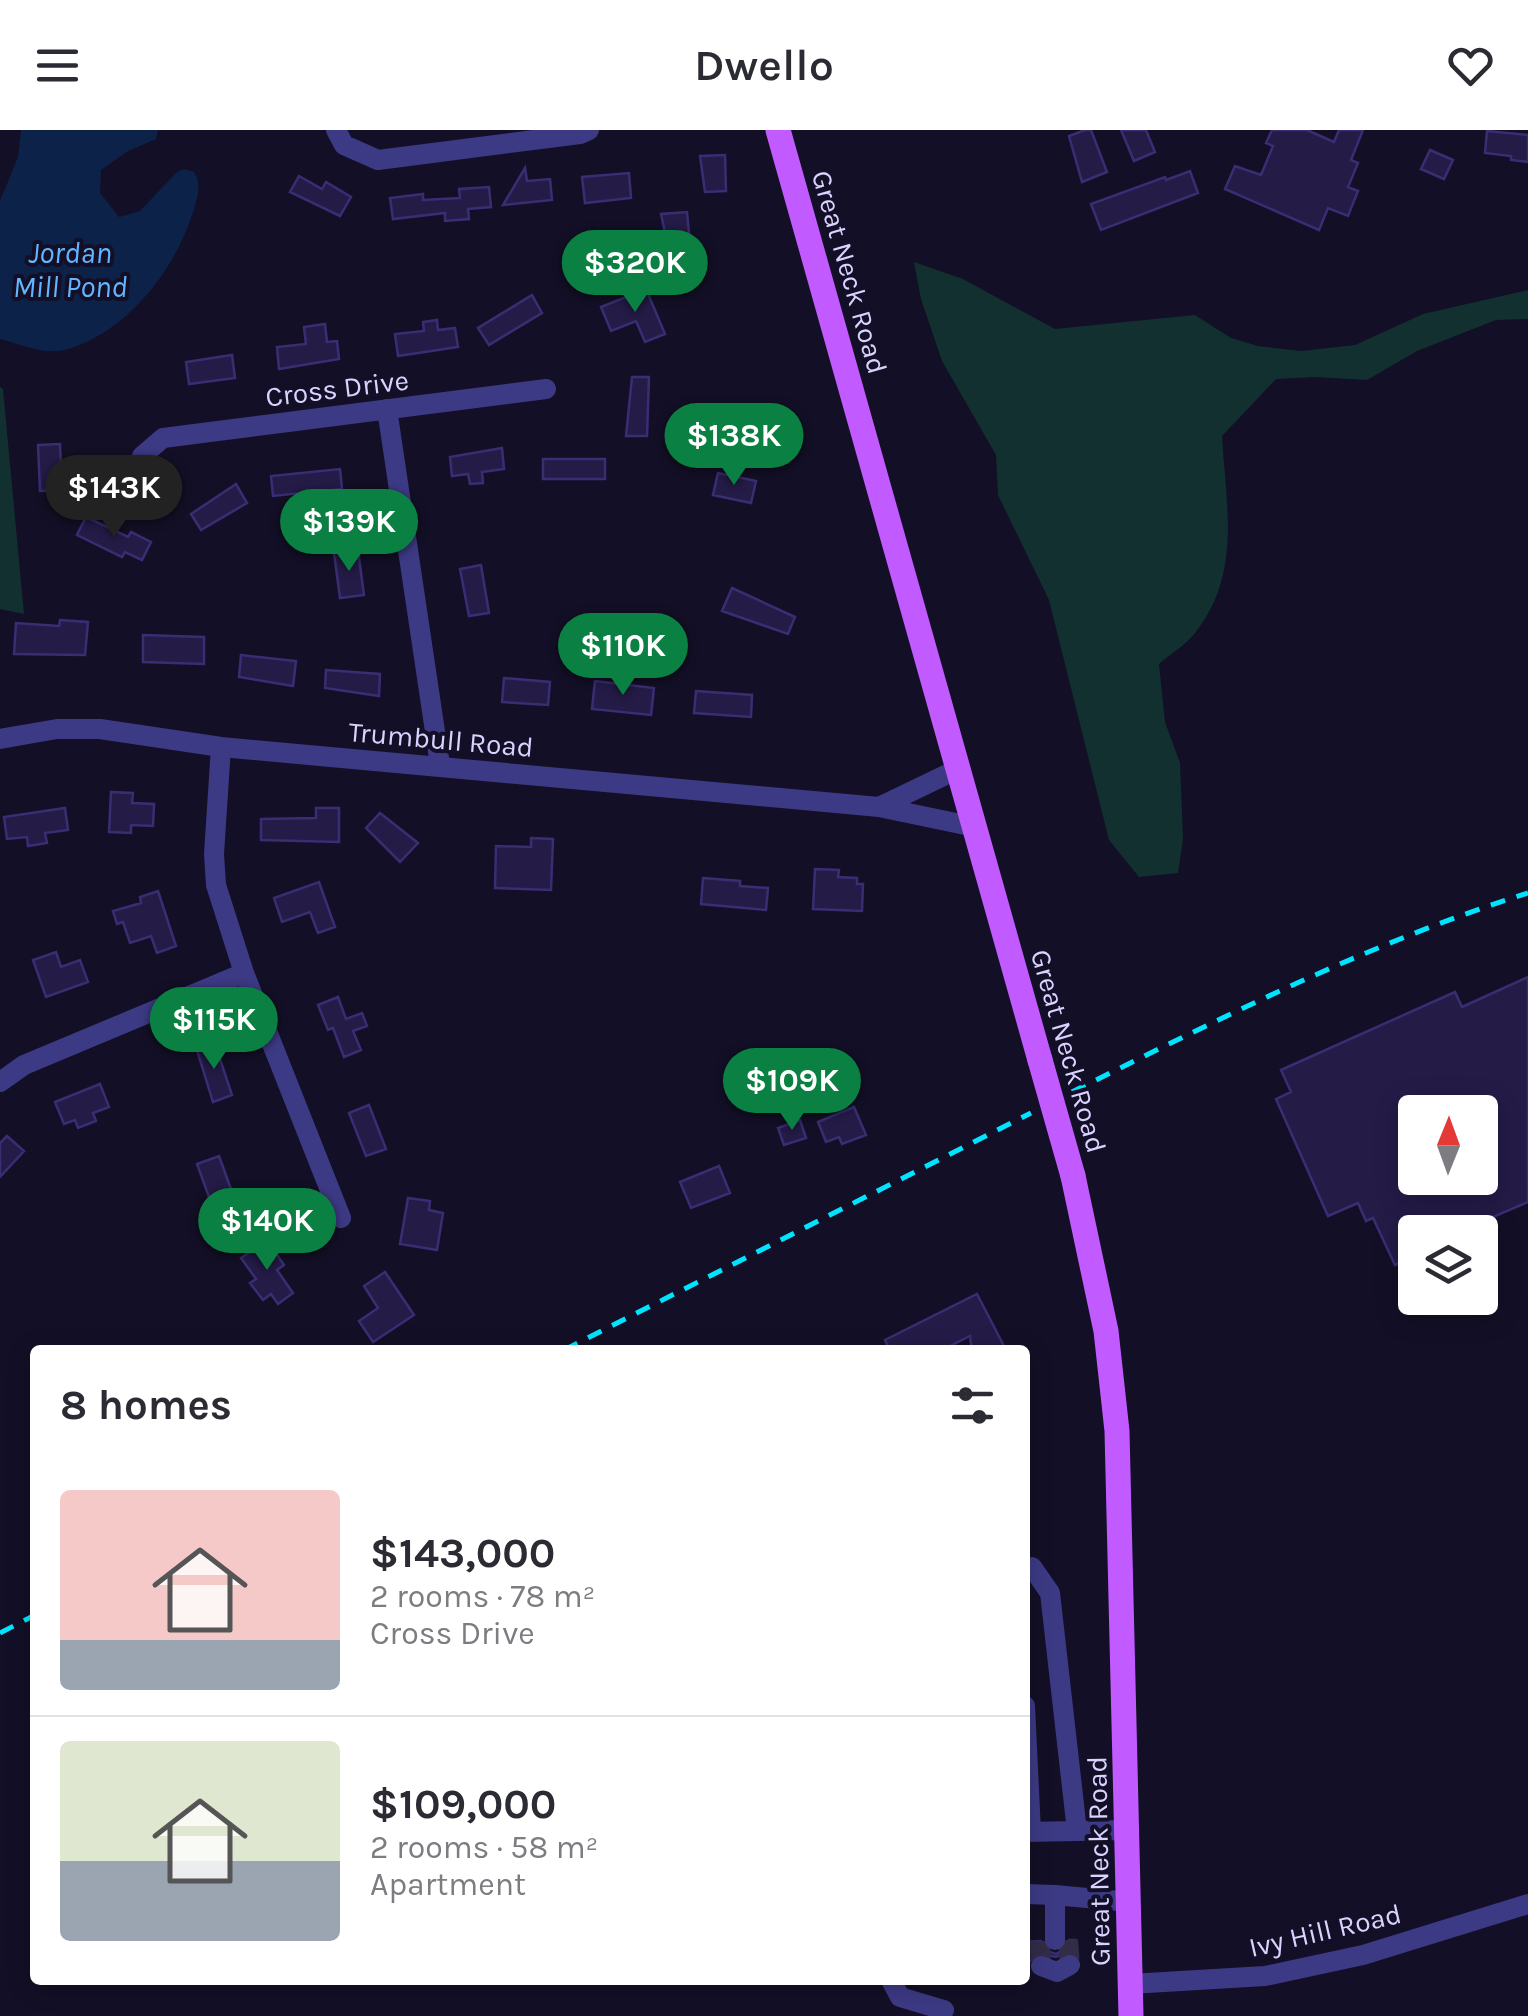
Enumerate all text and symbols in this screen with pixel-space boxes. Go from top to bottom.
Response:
icon: menu [30,38,85,93]
icon: heart [1443,38,1498,93]
text: Dwello [694,39,834,91]
street label: Great Neck Road [805,167,894,378]
pin: $320K [565,230,705,315]
water label: Jordan Mill Pond [13,235,127,305]
text: $320K [584,244,686,281]
street label: Cross Drive [264,363,411,414]
pin: $138K [664,403,804,488]
text: $138K [687,417,781,454]
pin: $143K [44,455,184,540]
text: $143K [67,469,161,506]
pin: $139K [279,489,419,574]
text: $139K [302,503,396,540]
pin: $110K [553,613,693,698]
text: $110K [580,627,666,664]
street label: Trumbull Road [347,715,535,764]
street label: Great Neck Road [1024,946,1113,1157]
pin: $115K [144,987,284,1072]
text: $115K [172,1001,256,1038]
pin: $109K [722,1048,862,1133]
text: $109K [745,1062,839,1099]
north arrow [1398,1095,1498,1195]
map controls [1398,1095,1498,1315]
pin: $140K [197,1188,337,1273]
text: $140K [220,1202,314,1239]
button: layers [1398,1215,1498,1315]
icon: filters [945,1378,1000,1433]
text: 8 homes [60,1380,232,1430]
text: $143,000 [370,1528,555,1578]
icon: home [140,1530,260,1650]
text: 2 rooms · 78 m² [370,1578,595,1615]
text: Cross Drive [370,1615,535,1652]
street label: Great Neck Road [1080,1756,1117,1966]
text: $109,000 [370,1779,556,1829]
icon: home [140,1781,260,1901]
text: 2 rooms · 58 m² [370,1829,598,1866]
text: Apartment [370,1866,526,1903]
street label: Ivy Hill Road [1246,1897,1405,1964]

